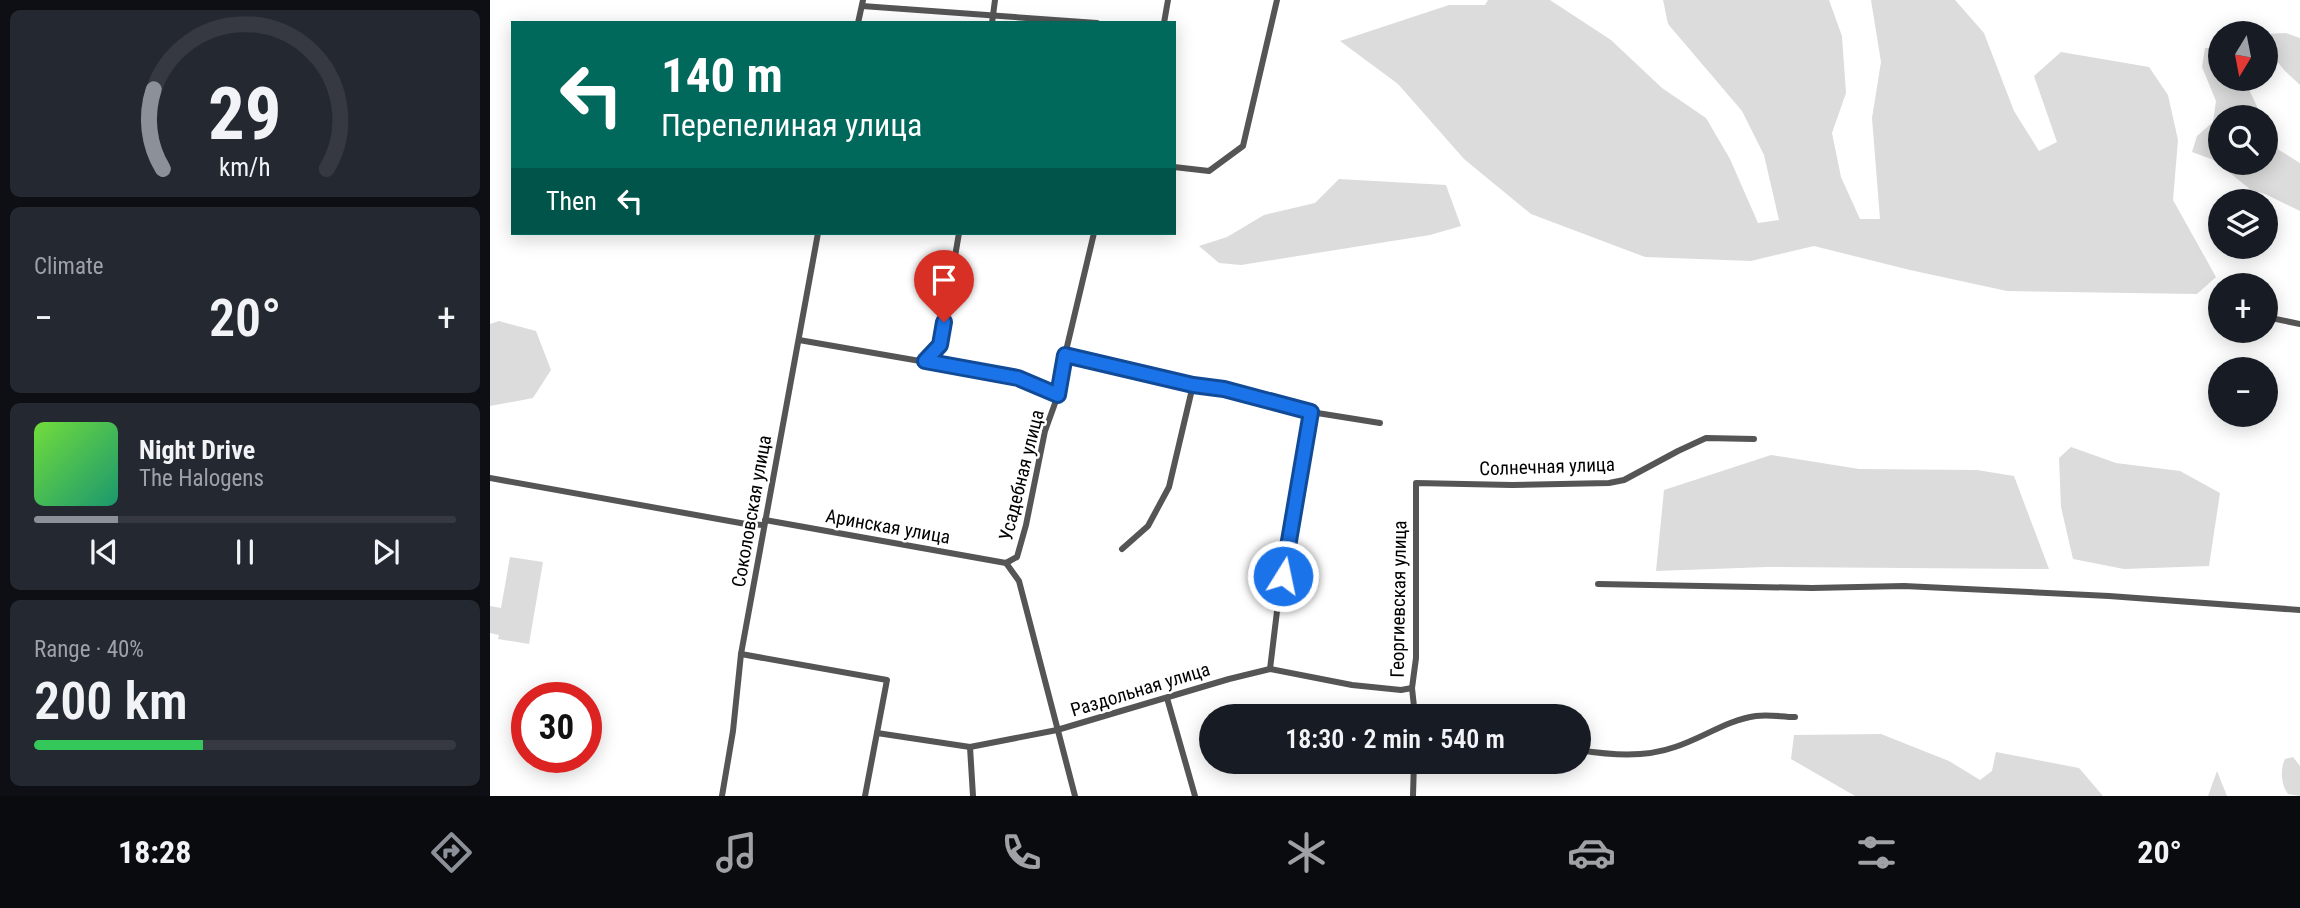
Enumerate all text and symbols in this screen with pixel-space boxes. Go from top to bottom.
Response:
north arrow [2208,21,2278,91]
map controls [2208,21,2278,427]
text: 140 m [661,47,783,104]
icon: left [546,49,637,140]
text: 29 [208,72,282,158]
button: search [2208,105,2278,175]
text: Перепелиная улица [661,106,922,144]
text: km/h [219,153,271,182]
icon: left [611,182,649,220]
text: Then [546,186,597,216]
button: layers [2208,189,2278,259]
pin [914,250,974,322]
text: Climate [34,253,104,280]
icon: arrive [925,261,963,299]
button: + [2208,273,2278,343]
text: 20° [209,288,281,349]
text: − [34,296,53,340]
text: + [437,296,456,340]
button: − [2208,357,2278,427]
street label: Усадебная улица [994,407,1049,543]
street label: Соколовская улица [727,433,776,589]
text: Night Drive [139,435,255,465]
street label: Солнечная улица [1479,453,1615,480]
text: The Halogens [139,465,264,492]
street label: Аринская улица [824,504,952,549]
street label: Георгиевская улица [1386,520,1411,678]
icon: previous [85,533,123,571]
icon: pause [226,533,264,571]
icon: next [367,533,405,571]
position arrow [1246,539,1320,613]
text: Range · 40% [34,636,144,663]
street label: Раздольная улица [1068,657,1213,722]
text: 200 km [34,671,188,732]
speed limit sign: 30 [511,682,602,773]
text: 18:30 · 2 min · 540 m [1285,724,1505,754]
icon: directions [427,828,476,877]
icon: music [712,828,761,877]
icon: phone [997,828,1046,877]
icon: climate [1282,828,1331,877]
icon: car [1567,828,1616,877]
icon: filters [1852,828,1901,877]
text: 18:28 [118,833,191,871]
text: 20° [2137,833,2182,871]

